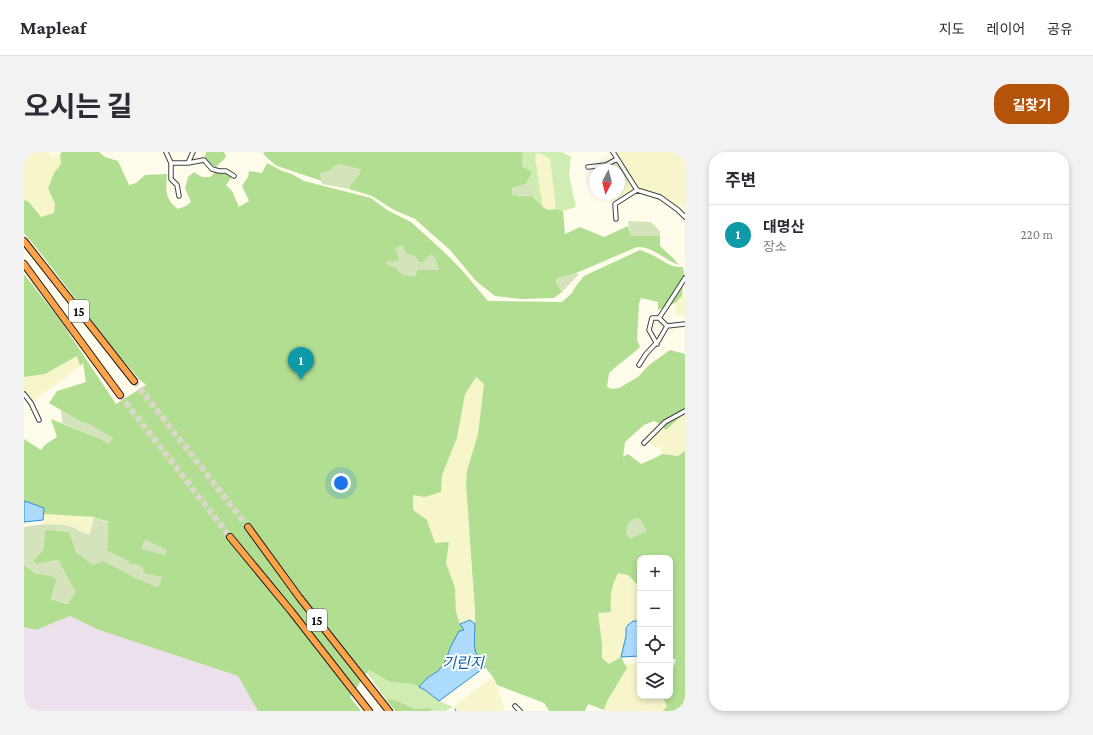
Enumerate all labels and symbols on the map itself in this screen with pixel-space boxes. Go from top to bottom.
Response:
north arrow [589,164,625,200]
road number: 15 [69,300,89,322]
pin: 1 [288,347,314,380]
your location [331,473,351,493]
road number: 15 [307,609,327,631]
water label: 기린지 [442,655,485,671]

